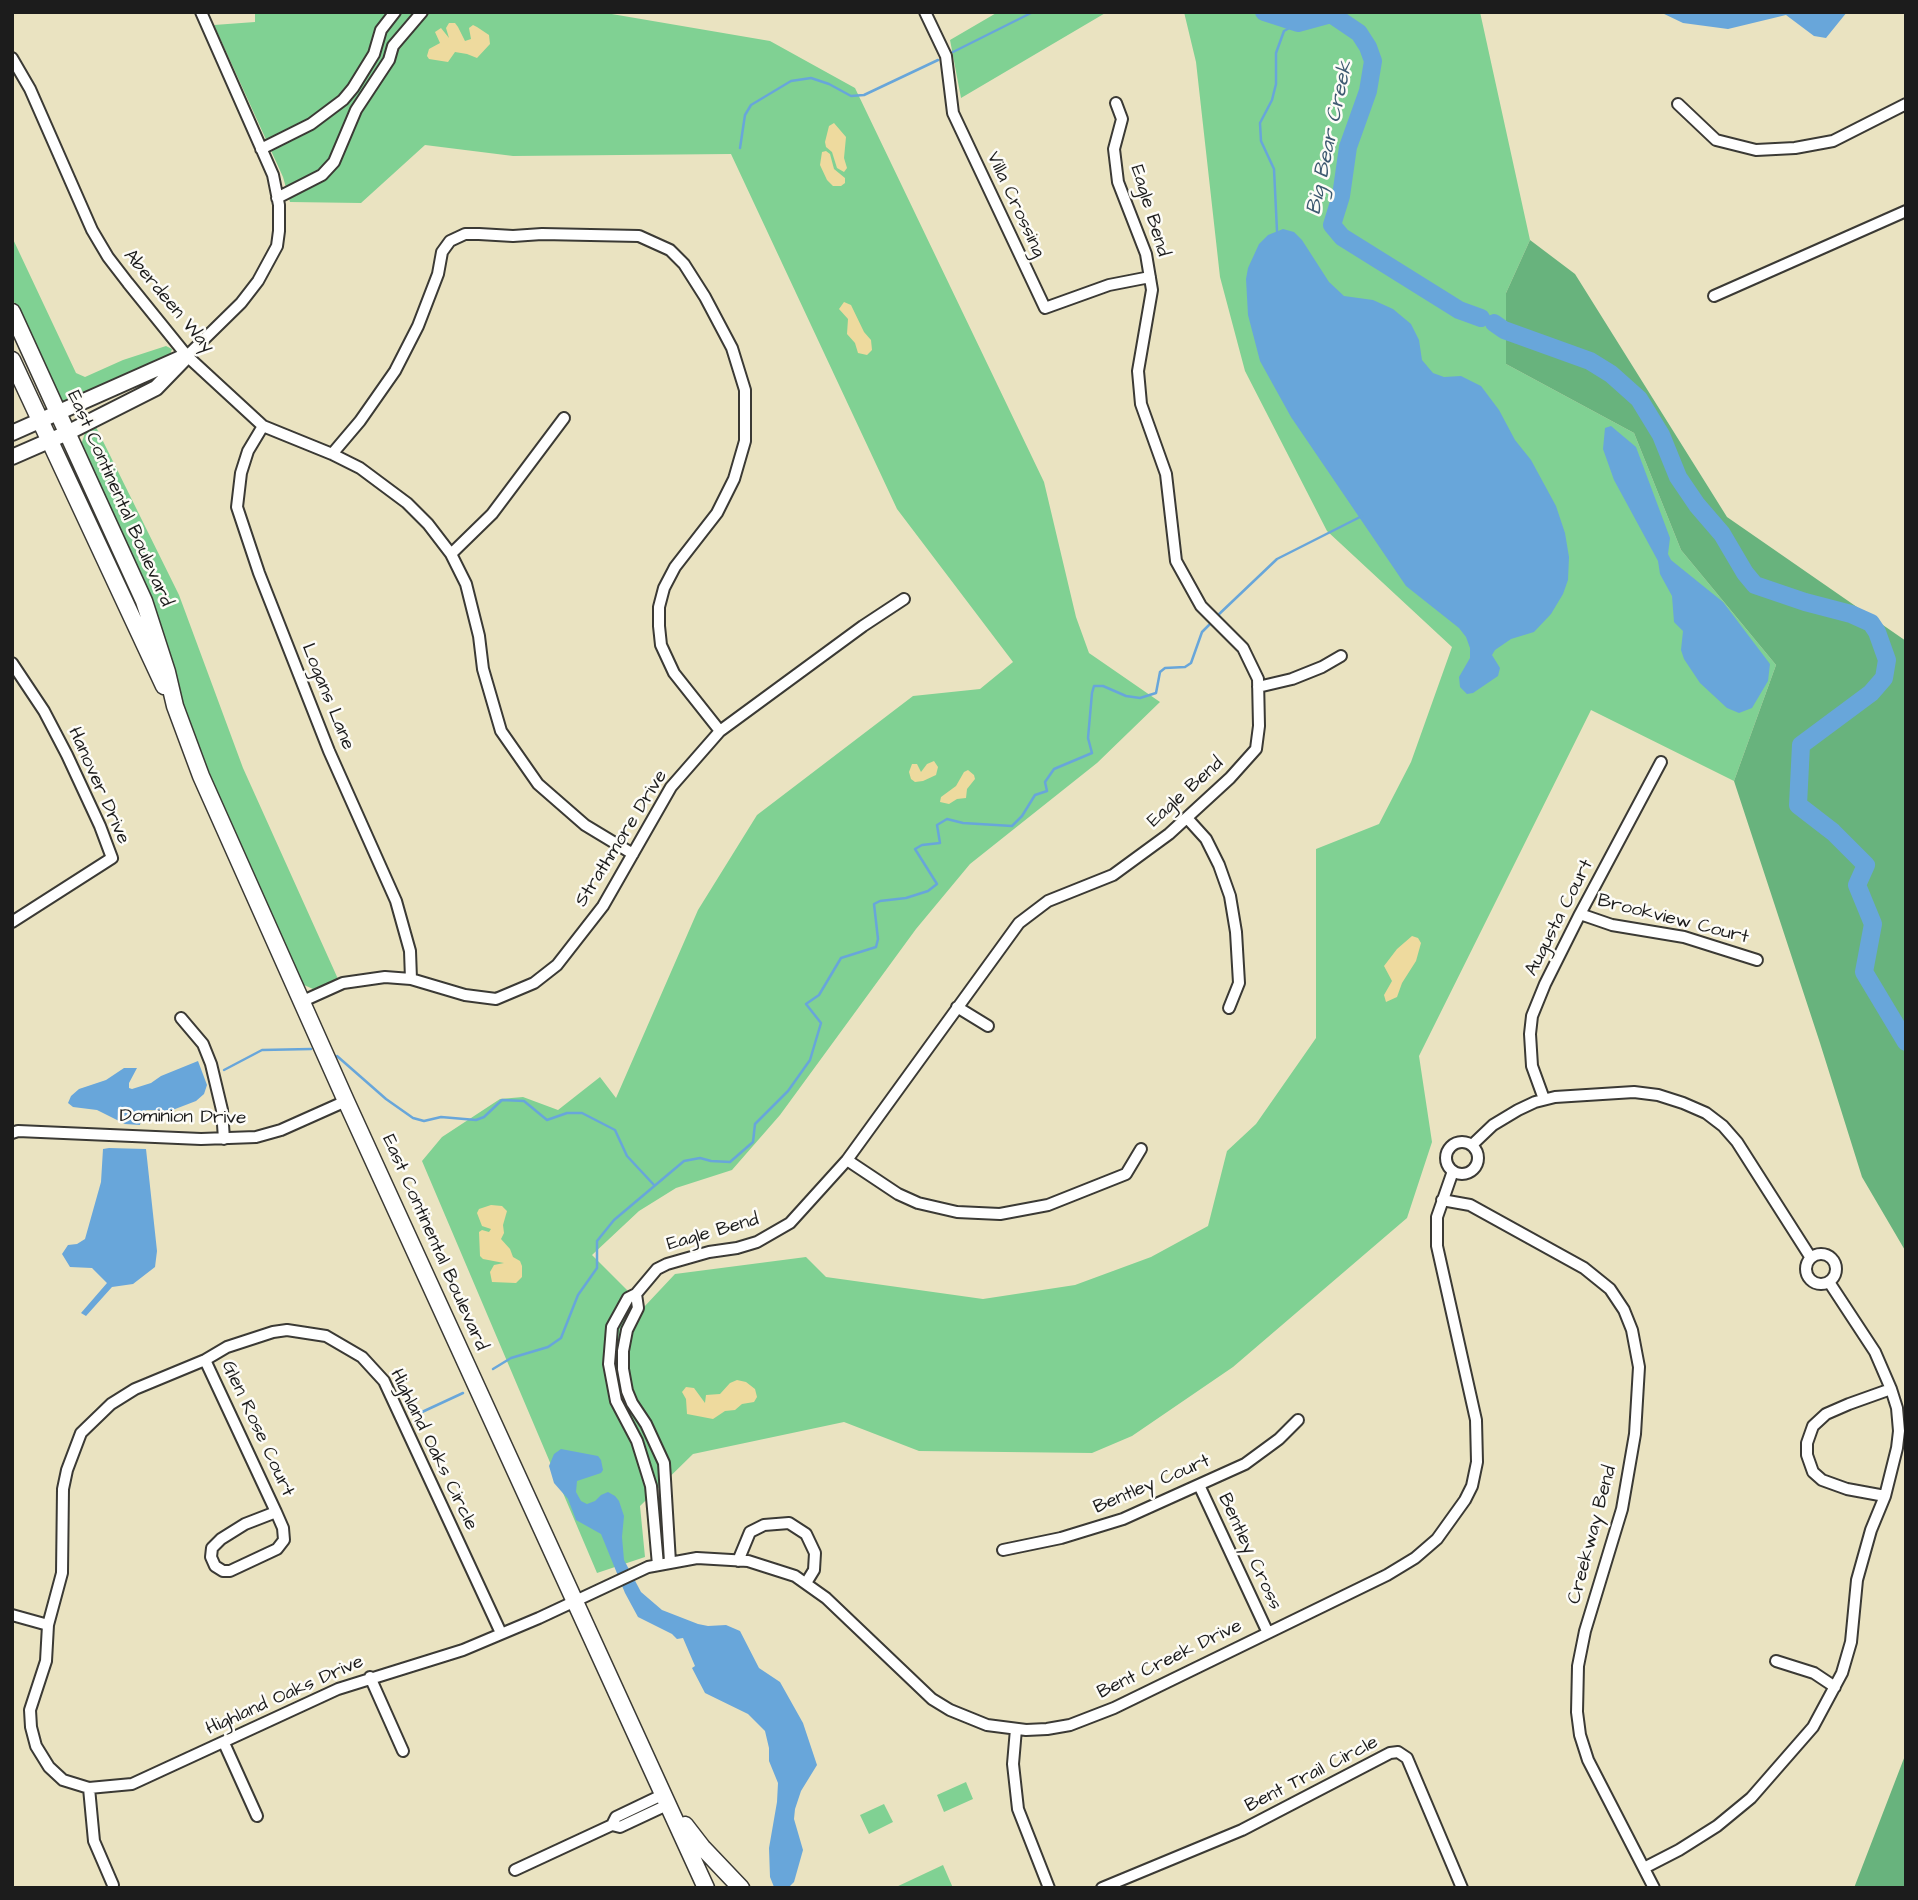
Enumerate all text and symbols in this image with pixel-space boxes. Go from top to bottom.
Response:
water label: Big Bear Creek [1302,59,1360,217]
street label: Villa Crossing [981,149,1049,261]
street label: Eagle Bend [1124,162,1174,260]
street label: Aberdeen Way [118,245,218,359]
street label: East Continental Boulevard [61,387,177,611]
street label: Logans Lane [295,641,359,753]
street label: Hanover Drive [62,724,134,848]
street label: Eagle Bend [1143,753,1229,833]
street label: Strathmore Drive [571,766,673,912]
street label: Augusta Court [1521,856,1599,980]
street label: Brookview Court [1595,890,1751,950]
street label: Dominion Drive [119,1105,247,1131]
street label: East Continental Boulevard [376,1131,492,1355]
street label: Eagle Bend [664,1209,762,1257]
street label: Glen Rose Court [216,1358,298,1500]
street label: Highland Oaks Circle [384,1366,482,1534]
street label: Bentley Court [1090,1450,1214,1520]
street label: Creekway Bend [1564,1463,1622,1607]
street label: Bentley Cross [1212,1490,1286,1614]
street label: Bent Creek Drive [1094,1615,1246,1705]
street label: Highland Oaks Drive [203,1651,367,1741]
street label: Bent Trail Circle [1242,1732,1382,1818]

